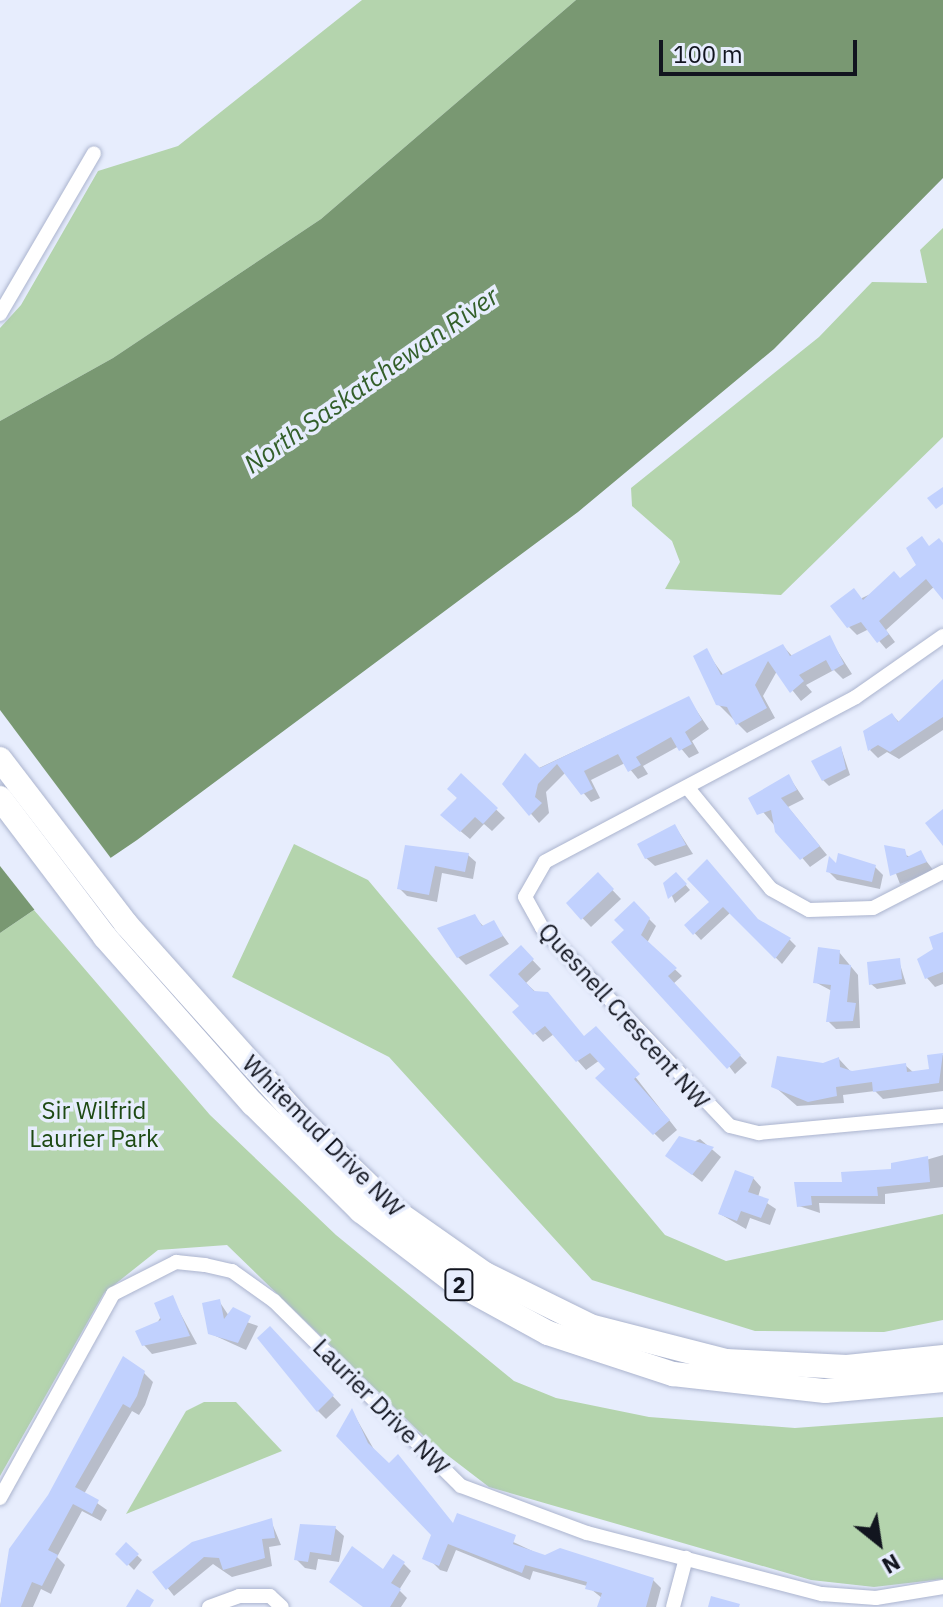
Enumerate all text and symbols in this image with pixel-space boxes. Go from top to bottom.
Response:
scale bar [663,24,861,74]
text: 100 m [673,38,743,70]
water label: North Saskatchewan River [238,280,504,480]
street label: Quesnell Crescent NW [533,917,715,1115]
street label: Whitemud Drive NW [236,1049,410,1223]
park label: Sir Wilfrid Laurier Park [29,1097,159,1153]
road number: 2 [443,1267,475,1303]
street label: Laurier Drive NW [307,1333,455,1481]
north arrow [839,1503,919,1583]
text: N [877,1548,905,1581]

